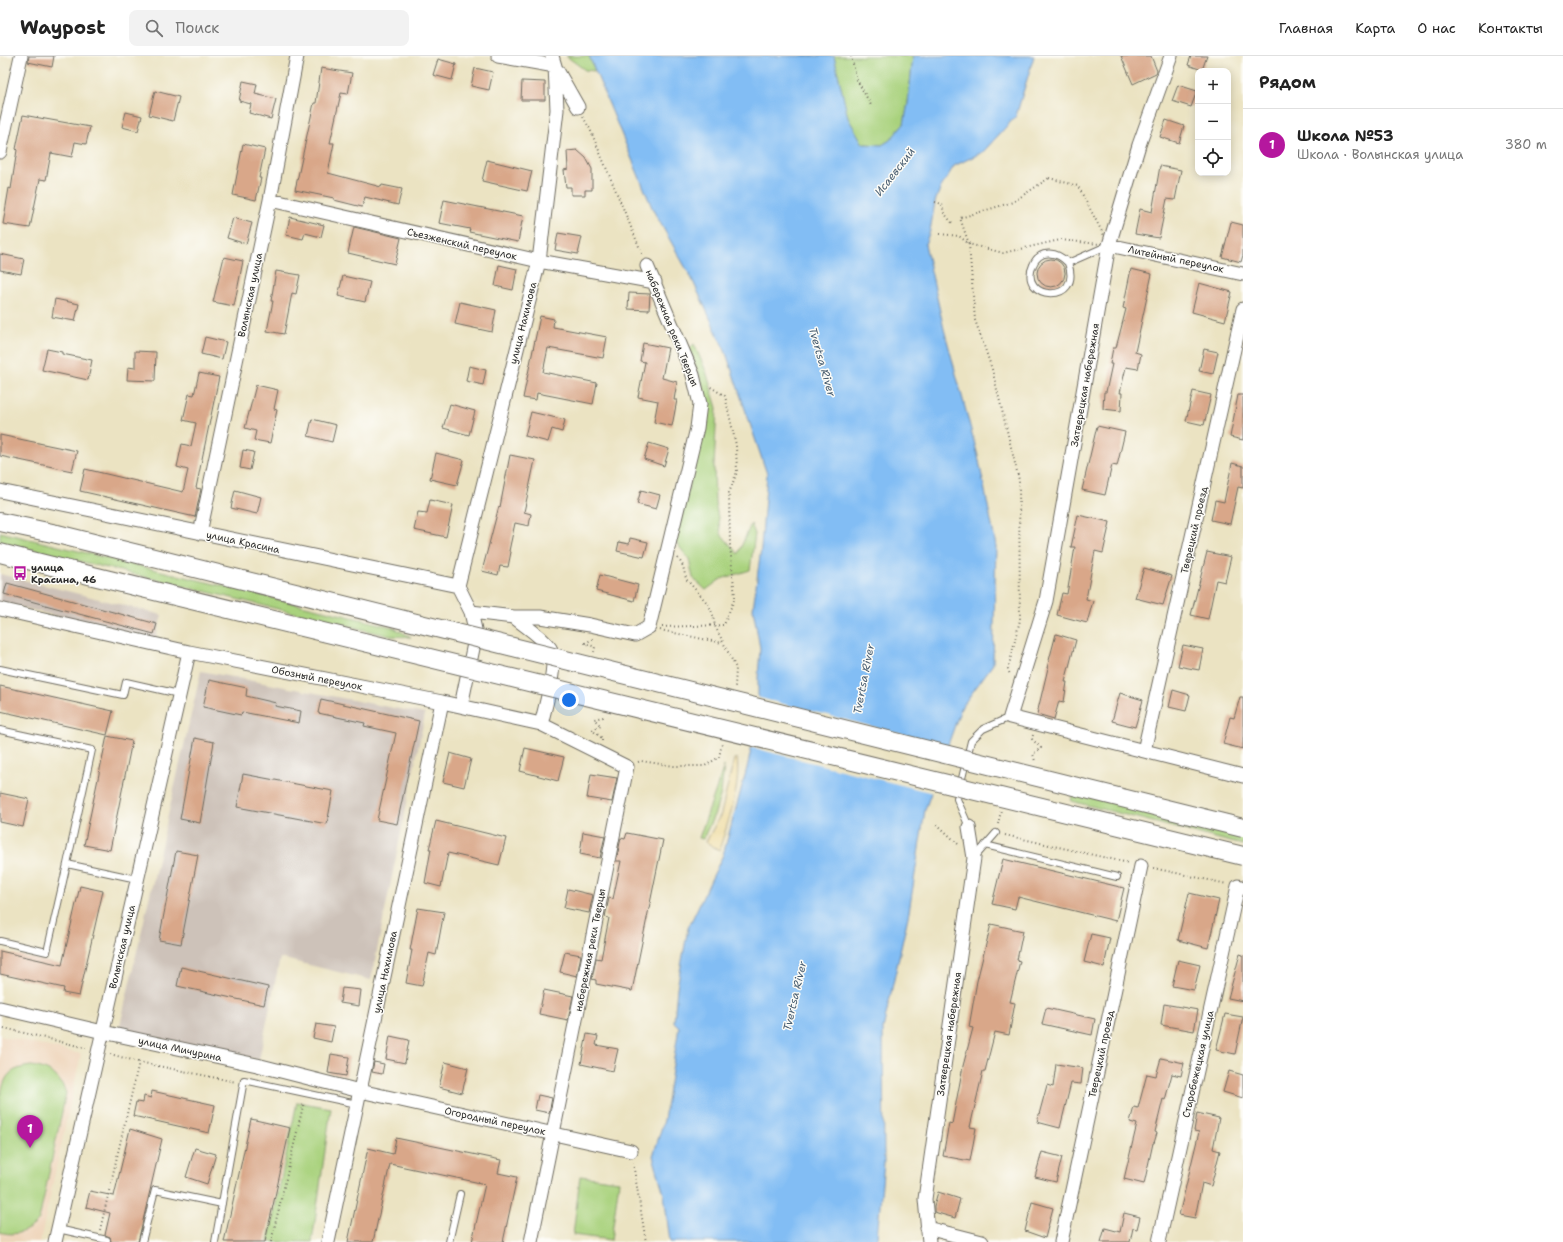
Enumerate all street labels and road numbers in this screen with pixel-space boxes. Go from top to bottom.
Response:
street label: Съезженский переулок [406,225,519,263]
street label: Литейный переулок [1127,242,1226,276]
street label: Волынская улица [235,251,265,338]
street label: набережная реки Тверцы [643,268,701,388]
street label: улица Нахимова [507,280,540,365]
street label: Затверецкая набережная [1068,322,1102,448]
street label: Тверецкий проезд [1178,484,1211,575]
street label: улица Красина [205,528,282,556]
street label: Обозный переулок [270,663,364,693]
street label: набережная реки Тверцы [572,887,608,1013]
street label: Волынская улица [106,903,138,990]
street label: улица Нахимова [370,929,400,1014]
street label: Затверецкая набережная [934,971,964,1097]
street label: Тверецкий проезд [1085,1008,1117,1099]
street label: Старобежецкая улица [1179,1008,1217,1119]
street label: улица Мичурина [137,1034,224,1064]
street label: Огородный переулок [443,1104,547,1138]

